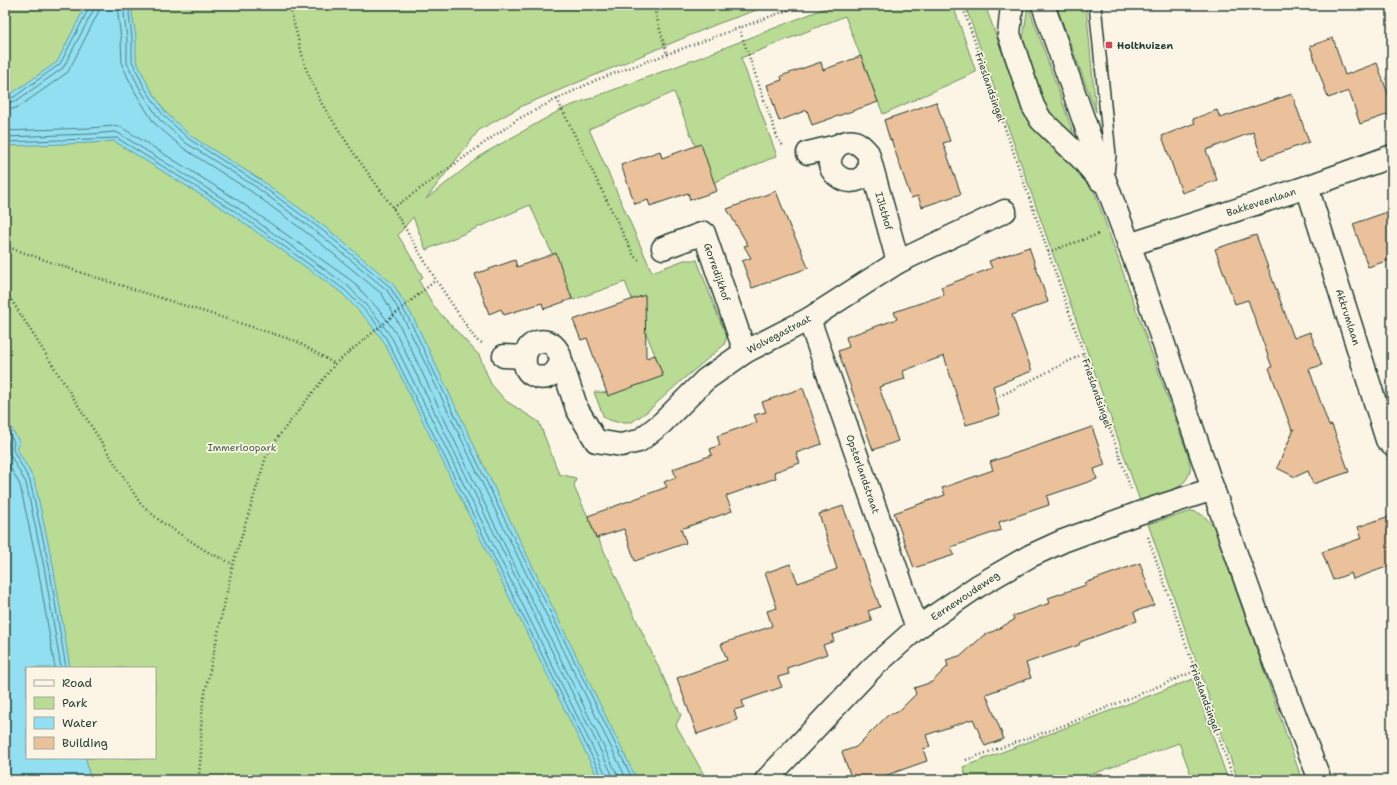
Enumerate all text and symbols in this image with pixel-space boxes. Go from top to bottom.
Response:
place label: Holthuizen [1117,39,1173,52]
marker: Holthuizen [1104,40,1114,50]
street label: Frieslandsingel [972,51,1008,123]
street label: Bakkeveenlaan [1225,185,1297,219]
street label: IJlsthof [872,190,896,232]
street label: Gorredijkhof [701,241,733,303]
street label: Akkrumlaan [1333,287,1363,347]
street label: Wolvegastraat [745,312,813,356]
street label: Frieslandsingel [1079,357,1115,429]
street label: Opsterlandstraat [843,433,883,515]
park label: Immerloopark [207,441,277,454]
street label: Eernewoudeweg [928,568,1002,624]
street label: Frieslandsingel [1187,662,1223,734]
legend [26,667,156,759]
text: Road [62,675,93,691]
text: Park [62,695,88,711]
text: Water [62,715,98,731]
text: Building [62,735,108,751]

